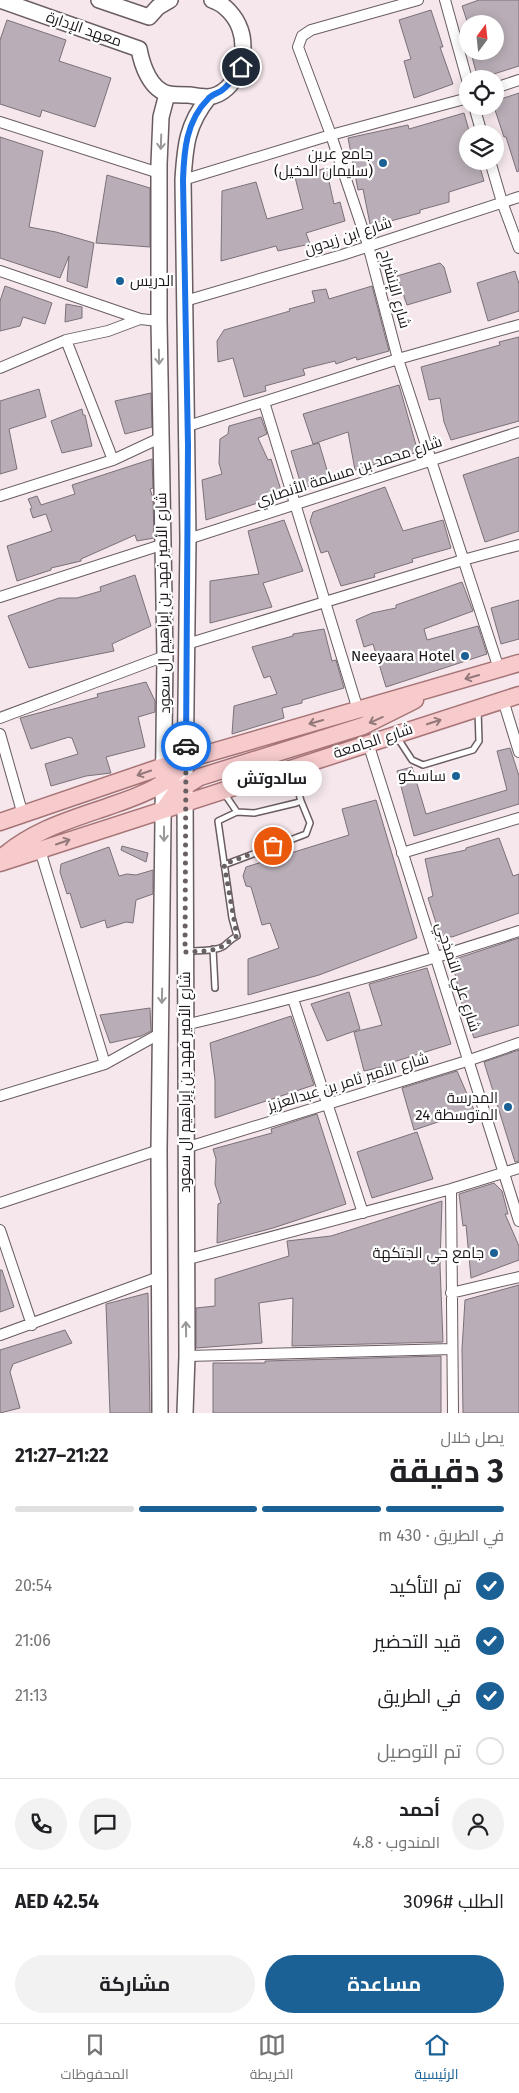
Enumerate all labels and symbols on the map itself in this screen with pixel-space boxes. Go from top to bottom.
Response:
street label: معهد الإدارة [44,8,124,51]
north arrow [459,15,504,60]
pin [220,46,262,88]
one-way arrow [157,133,166,149]
place label: جامع عرين (سليمان الدخيل) [274,145,373,181]
marker: جامع عرين (سليمان الدخيل) [377,157,389,169]
street label: شارع ابن زيدون [302,213,395,261]
street label: شارع الإنشراح [374,248,414,331]
place label: الدريس [130,272,174,291]
marker: الدريس [114,275,126,287]
one-way arrow [155,348,164,364]
street label: شارع محمد بن مسلمة الأنصاري [254,432,445,512]
street label: شارع الأمير فهد بن إبراهيم ال سعود [152,492,176,714]
place label: Neeyaara Hotel [351,647,456,665]
marker: Neeyaara Hotel [459,650,471,662]
one-way arrow [465,672,481,682]
one-way arrow [369,716,384,726]
one-way arrow [426,717,441,726]
one-way arrow [309,718,325,728]
street label: شارع الجامعة [331,720,416,764]
courier [161,721,211,771]
callout: سالدوتش [223,761,323,796]
place label: ساسكو [398,767,446,785]
one-way arrow [136,769,152,779]
marker: ساسكو [450,770,462,782]
pin [252,825,294,867]
one-way arrow [159,826,169,842]
one-way arrow [55,837,71,847]
street label: شارع علي النمذجي [429,920,484,1035]
street label: شارع الأمير فهد بن إبراهيم ال سعود [176,971,196,1193]
one-way arrow [157,988,167,1004]
street label: شارع الأمير ثامر بن عبدالعزيز [264,1049,431,1117]
place label: المدرسة المتوسطة 24 [415,1089,498,1124]
marker: المدرسة المتوسطة 24 [502,1101,514,1113]
place label: جامع حي الجتكهة [373,1244,484,1265]
marker: جامع حي الجتكهة [488,1247,500,1259]
one-way arrow [181,1322,191,1338]

